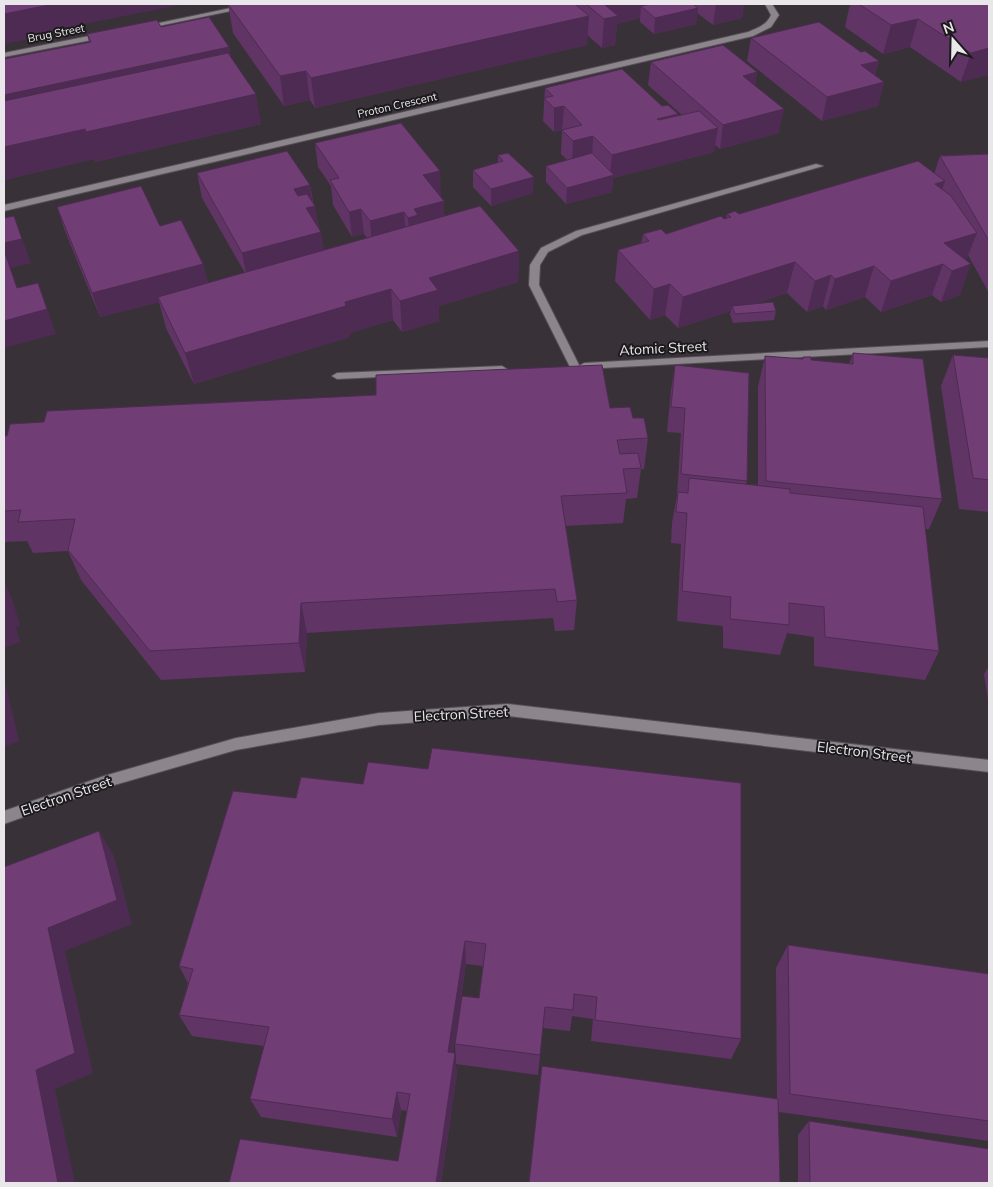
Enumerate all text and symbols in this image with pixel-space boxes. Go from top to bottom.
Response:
north arrow [928,15,978,65]
text: N [941,18,957,38]
street label: Brug Street [26,21,86,45]
street label: Proton Crescent [356,89,438,121]
street label: Atomic Street [619,337,707,359]
street label: Electron Street [413,703,509,725]
street label: Electron Street [816,737,912,767]
street label: Electron Street [18,772,114,820]

